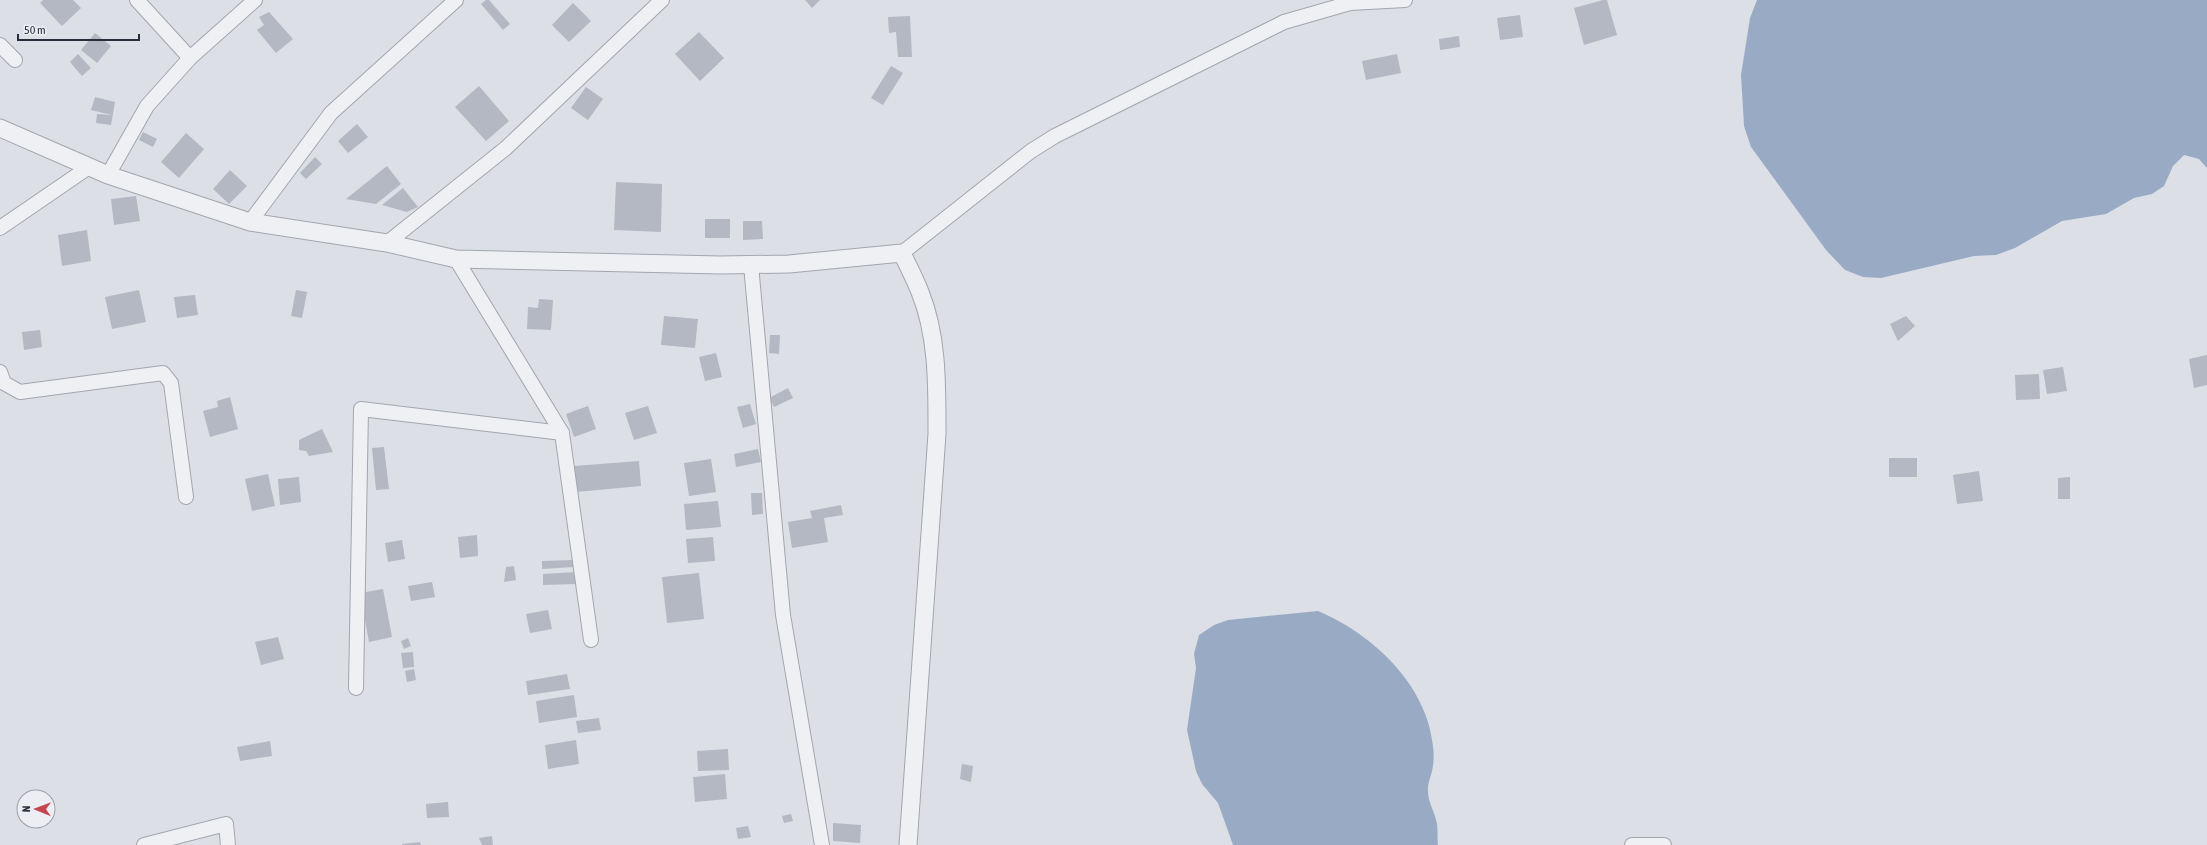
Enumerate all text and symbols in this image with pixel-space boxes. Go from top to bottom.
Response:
scale bar [18,16,139,42]
text: 50 m [24,23,46,37]
north arrow [16,789,56,829]
text: N [20,805,32,812]

